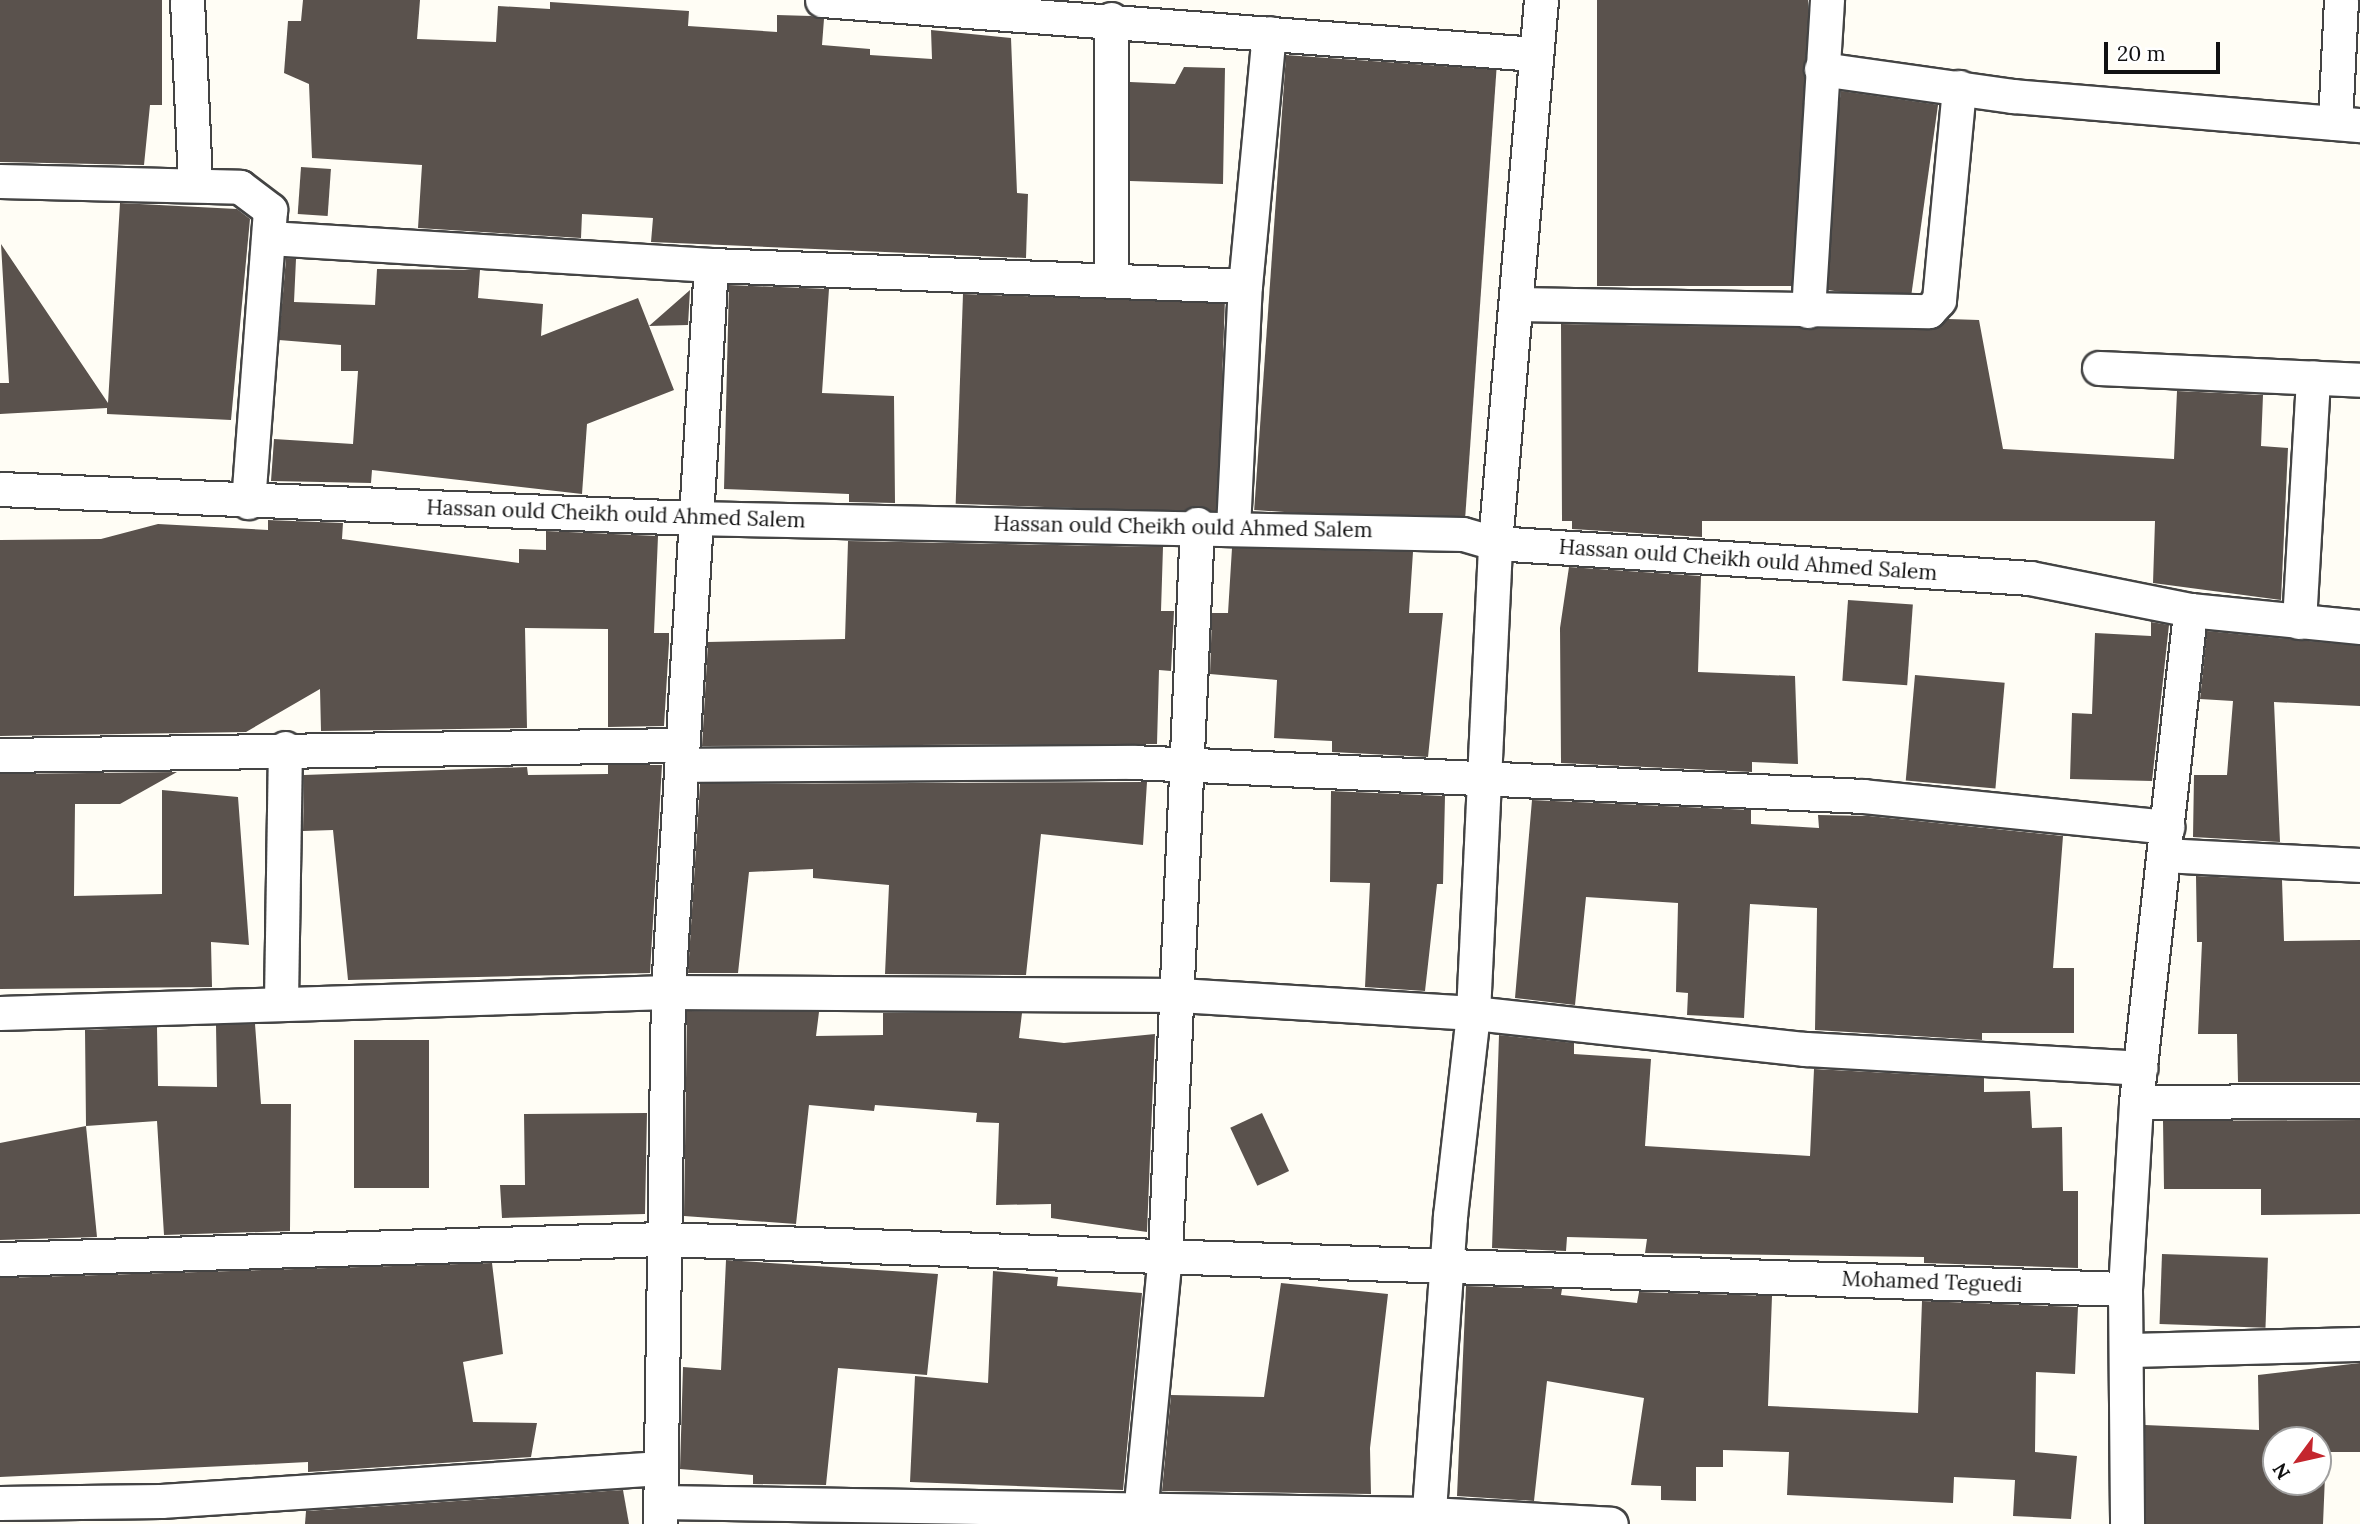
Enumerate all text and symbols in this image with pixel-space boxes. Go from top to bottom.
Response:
scale bar [2108,28,2224,72]
text: 20 m [2117,40,2166,67]
street label: Hassan ould Cheikh ould Ahmed Salem [426,495,806,533]
street label: Hassan ould Cheikh ould Ahmed Salem [993,511,1373,543]
street label: Hassan ould Cheikh ould Ahmed Salem [1558,534,1938,586]
street label: Mohamed Teguedi [1841,1266,2023,1298]
north arrow [2262,1426,2332,1496]
text: N [2267,1459,2295,1484]

